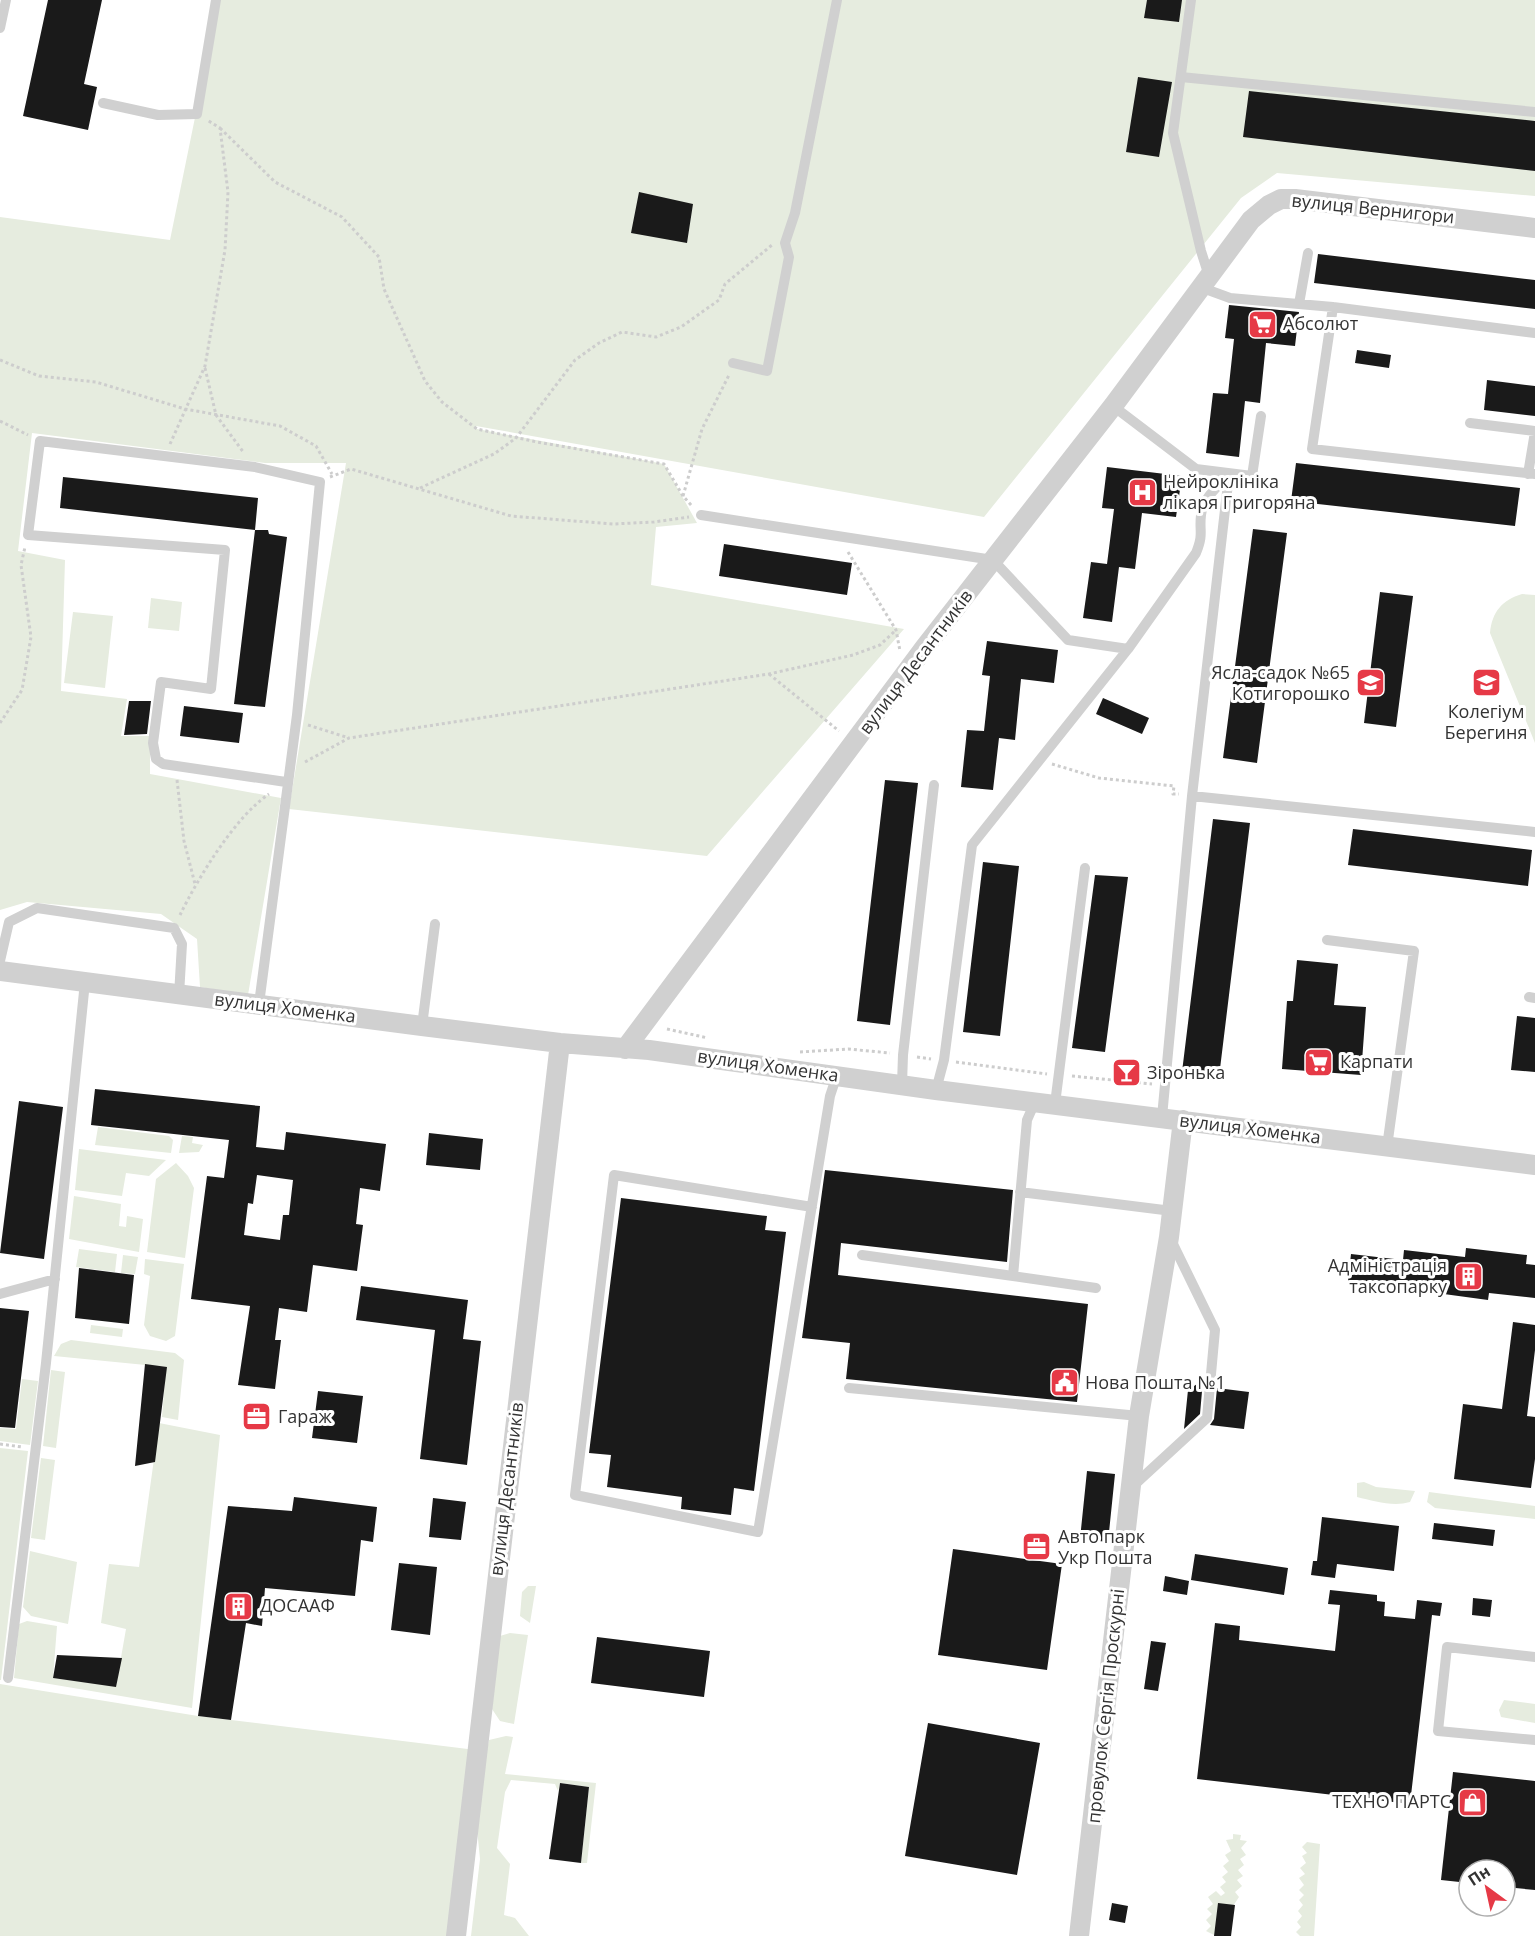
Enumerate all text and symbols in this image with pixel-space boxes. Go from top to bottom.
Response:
street label: вулиця Вернигори [1290,188,1456,228]
supermarket icon: Абсолют [1246,308,1278,340]
place label: Абсолют [1283,311,1359,335]
place label: Нейроклініка лікаря Григоряна [1163,469,1316,514]
hospital icon: Нейроклініка лікаря Григоряна [1126,476,1158,508]
street label: вулиця Десантників [853,584,977,738]
place label: Ясла-садок №65 Котигорошко [1211,660,1350,705]
school or university icon: Ясла-садок №65 Котигорошко [1355,667,1387,699]
school or university icon: Колегіум Берегиня [1470,667,1502,699]
place label: Колегіум Берегиня [1445,699,1527,744]
street label: вулиця Хоменка [213,986,357,1028]
street label: вулиця Хоменка [696,1043,840,1087]
supermarket icon: Карпати [1303,1046,1335,1078]
place label: Карпати [1340,1049,1413,1073]
bar icon: Зіронька [1110,1057,1142,1089]
place label: Зіронька [1147,1060,1225,1084]
street label: вулиця Хоменка [1178,1107,1322,1149]
place label: Адміністрація таксопарку [1328,1253,1448,1298]
building icon: Адміністрація таксопарку [1452,1260,1484,1292]
public building icon: Нова Пошта №1 [1048,1367,1080,1399]
place label: Нова Пошта №1 [1085,1370,1226,1394]
office icon: Гараж [241,1401,273,1433]
street label: вулиця Десантників [483,1401,529,1577]
place label: Гараж [278,1404,332,1428]
place label: Авто парк Укр Пошта [1058,1524,1153,1569]
office icon: Авто парк Укр Пошта [1021,1531,1053,1563]
street label: провулок Сергія Проскурні [1081,1587,1129,1824]
building icon: ДОСААФ [223,1590,255,1622]
place label: ДОСААФ [260,1593,335,1617]
shop icon: ТЕХНО ПАРТС [1456,1786,1488,1818]
place label: ТЕХНО ПАРТС [1332,1789,1451,1813]
north arrow [1457,1858,1517,1918]
text: Пн [1463,1860,1494,1891]

